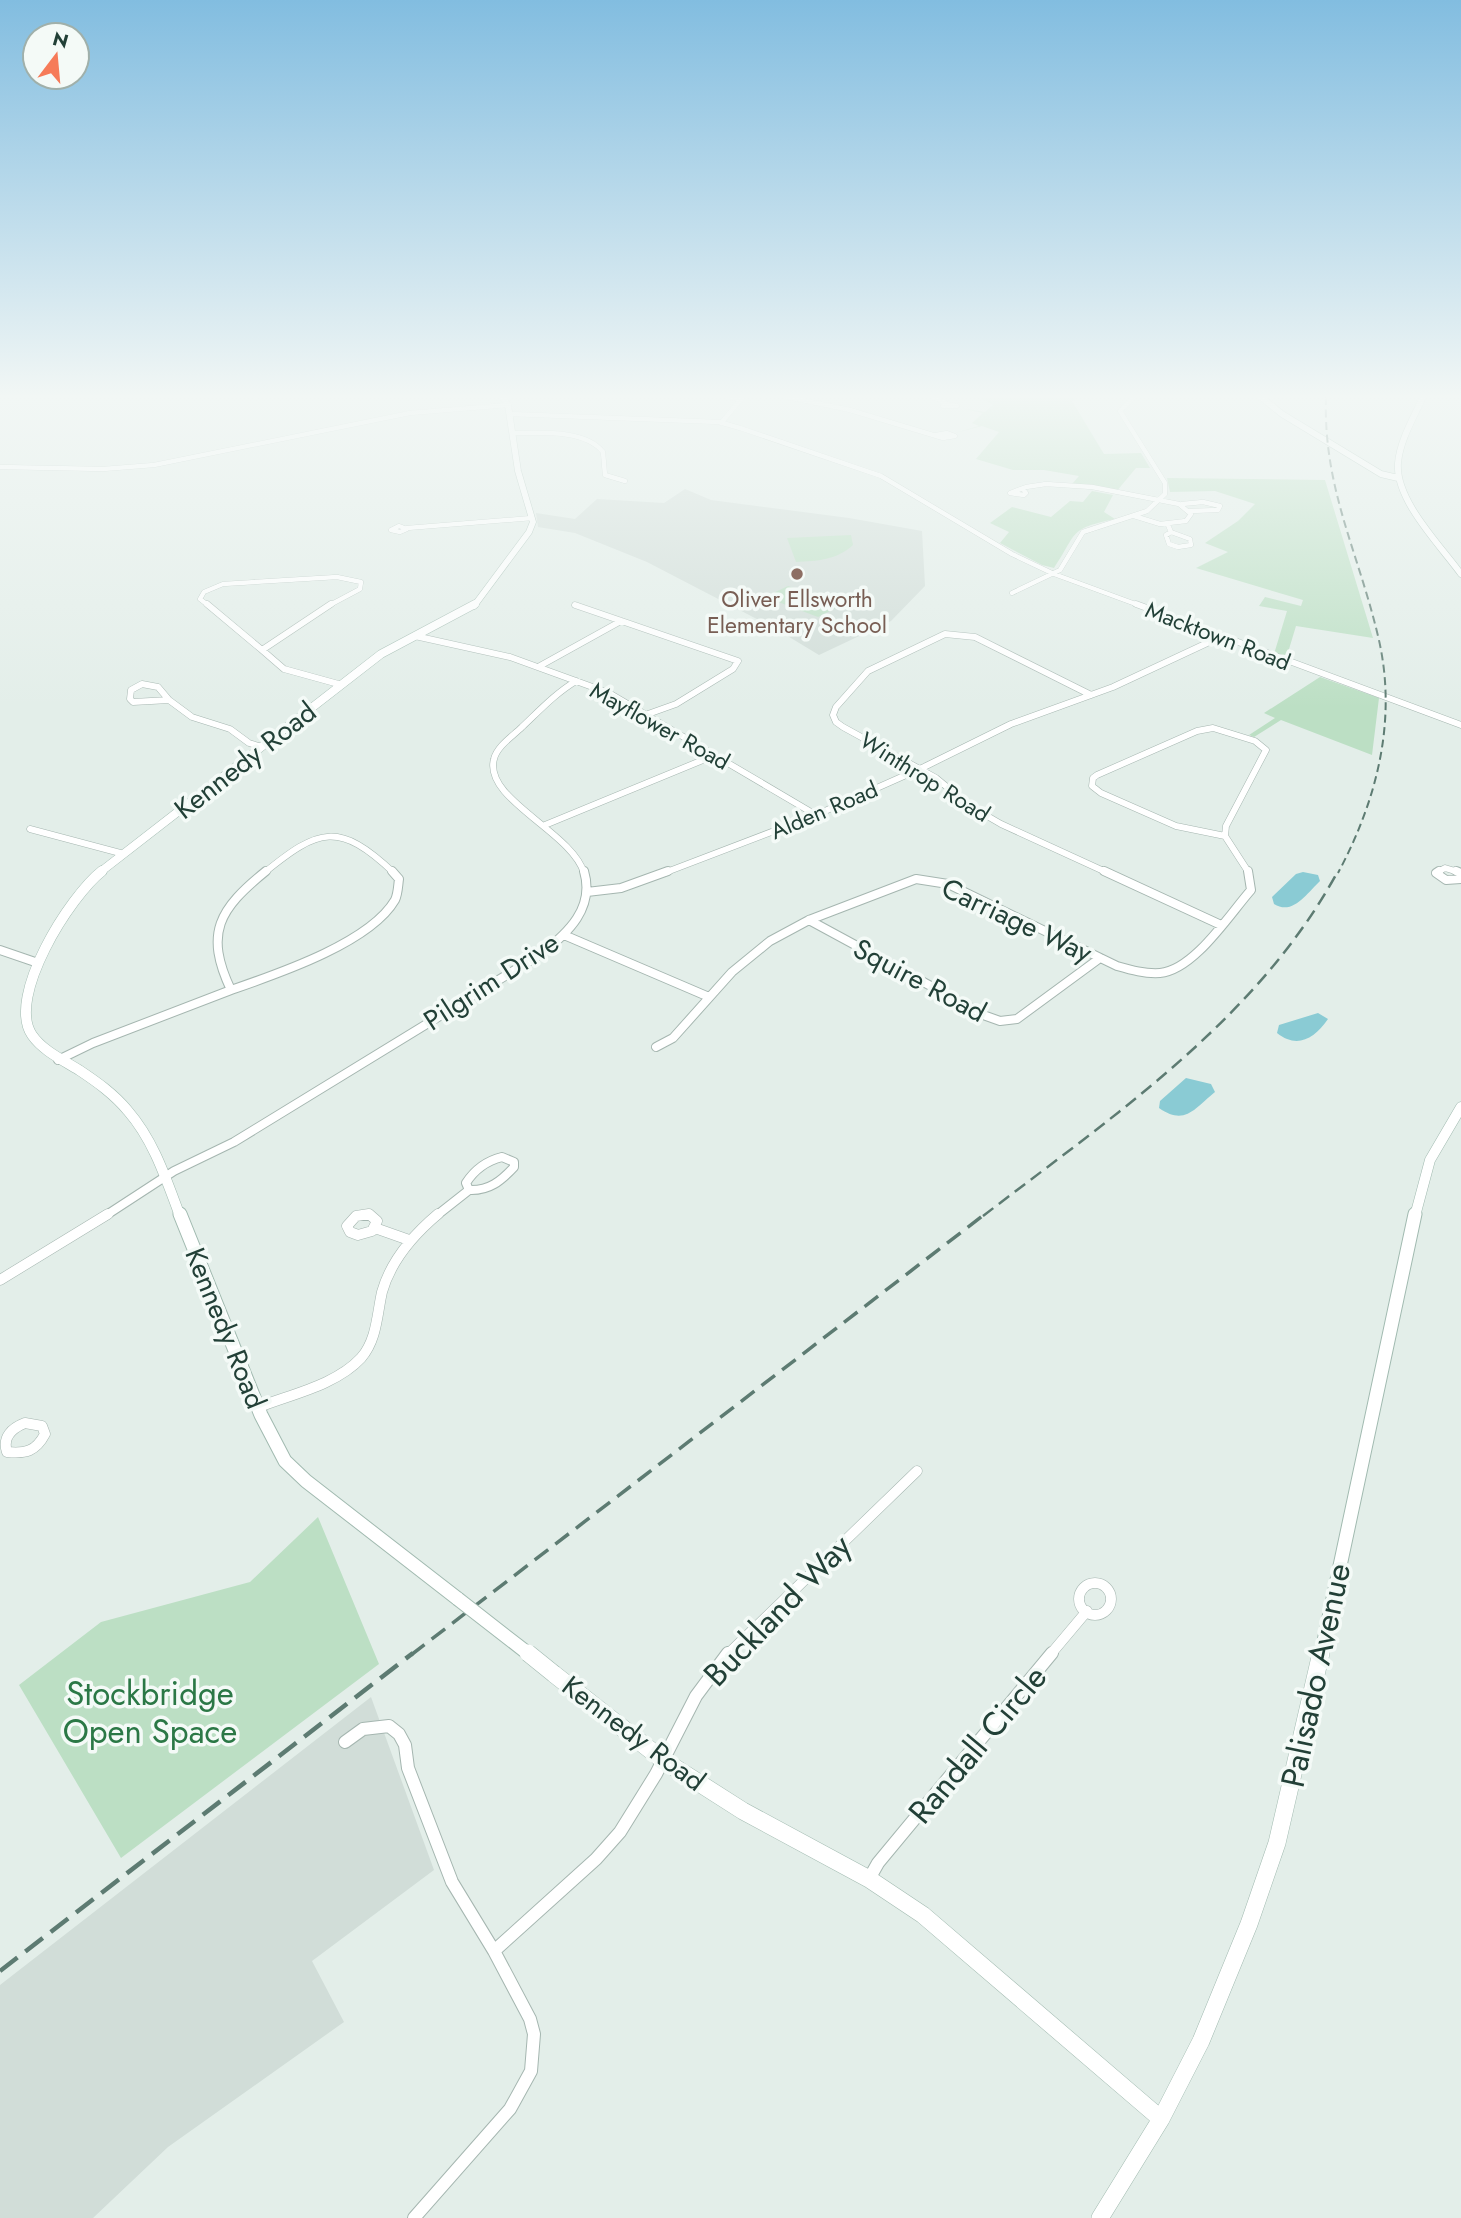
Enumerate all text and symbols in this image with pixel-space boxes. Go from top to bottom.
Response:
north arrow [21,21,91,91]
text: N [50,25,72,55]
marker: Oliver Ellsworth Elementary School [789,566,805,582]
place label: Oliver Ellsworth Elementary School [707,582,887,642]
street label: Macktown Road [1141,593,1295,679]
street label: Mayflower Road [584,673,736,779]
street label: Kennedy Road [166,692,325,829]
street label: Winthrop Road [853,723,997,831]
street label: Alden Road [765,772,883,848]
street label: Carriage Way [935,868,1099,974]
street label: Pilgrim Drive [415,922,567,1041]
street label: Squire Road [846,928,994,1033]
street label: Kennedy Road [175,1242,276,1415]
street label: Buckland Way [693,1523,862,1697]
street label: Palisado Avenue [1269,1559,1362,1791]
street label: Randall Circle [897,1655,1058,1834]
street label: Kennedy Road [553,1666,714,1801]
park label: Stockbridge Open Space [63,1670,237,1755]

